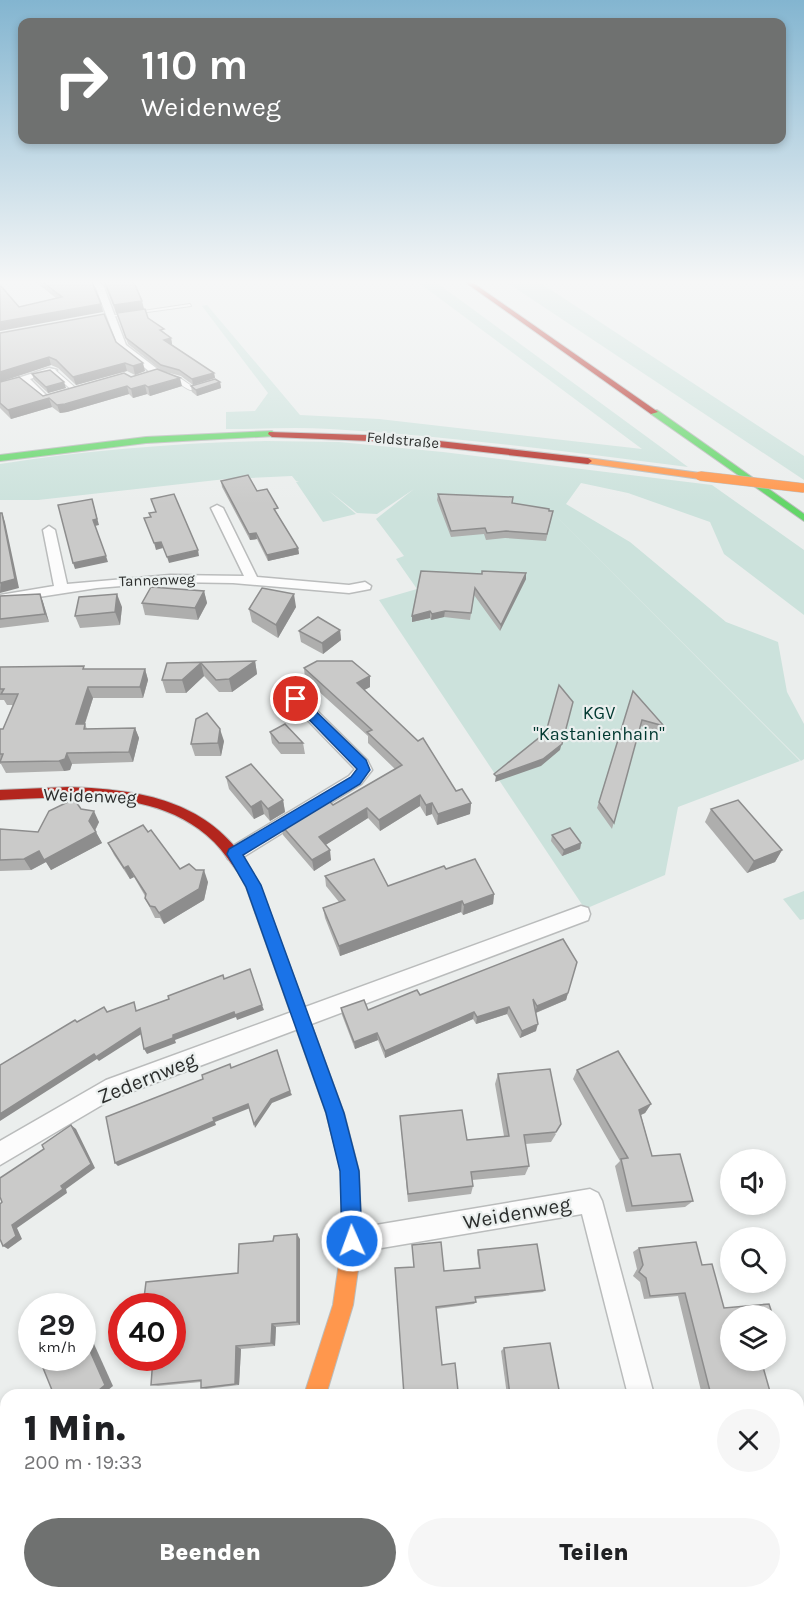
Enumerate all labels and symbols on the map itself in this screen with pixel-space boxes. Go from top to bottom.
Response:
street label: Feldstraße [366,428,440,452]
street label: Tannenweg [119,570,196,590]
pin [270,673,321,724]
park label: KGV "Kastanienhain" [533,702,665,745]
street label: Weidenweg [43,783,137,809]
street label: Zedernweg [94,1047,200,1109]
street label: Weidenweg [461,1192,573,1234]
position arrow [320,1209,384,1273]
speed limit sign: 40 [108,1293,186,1371]

